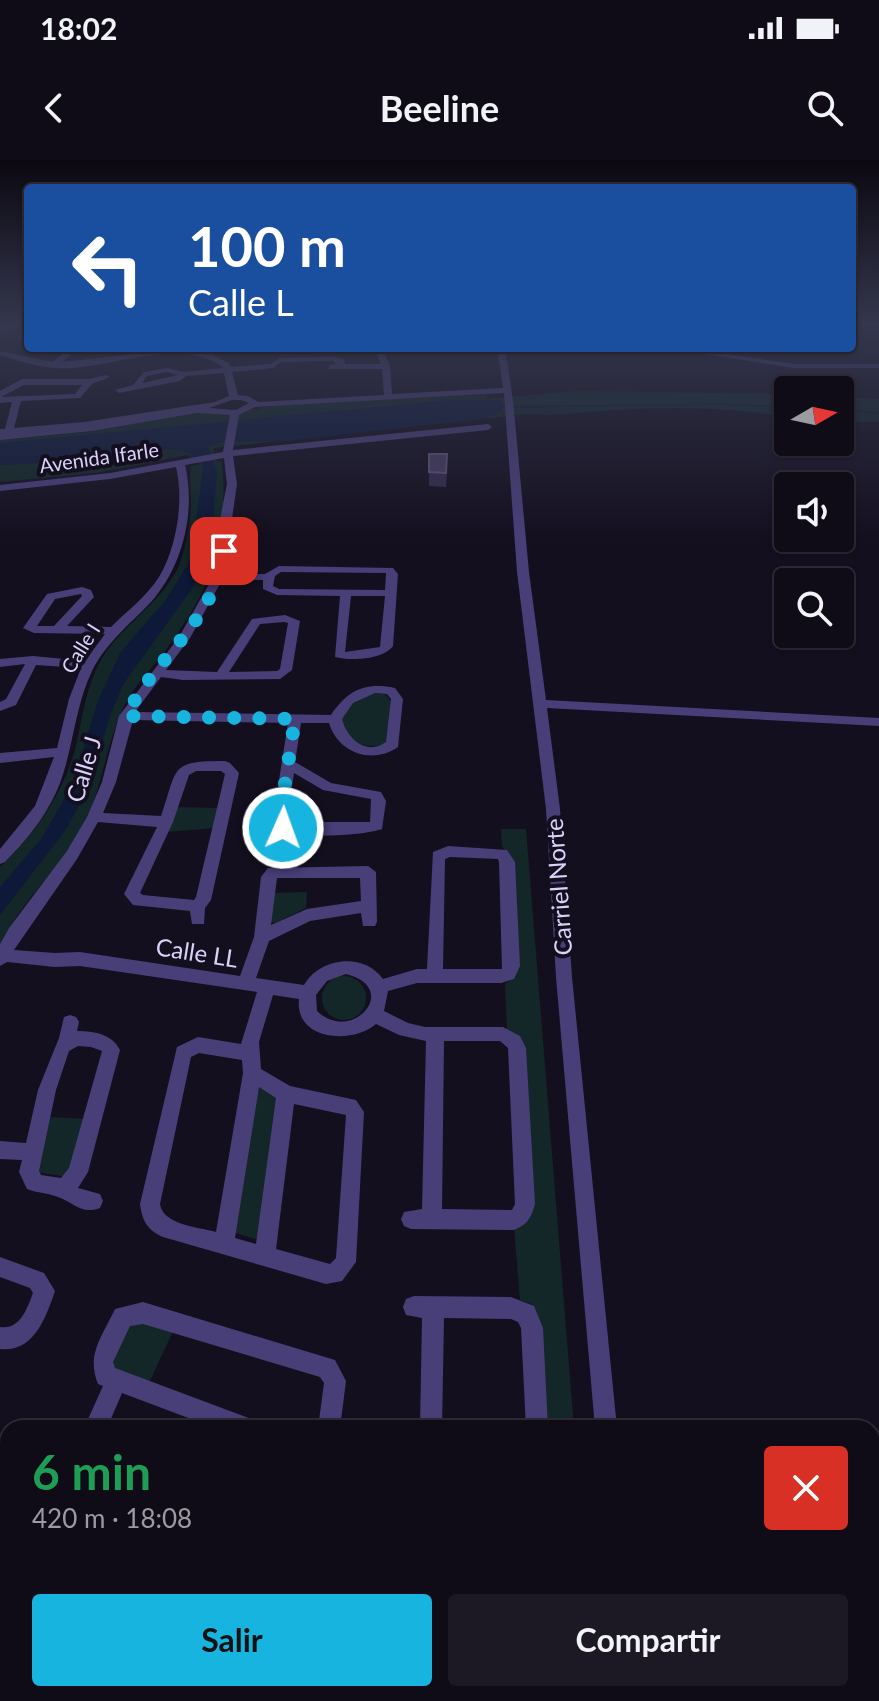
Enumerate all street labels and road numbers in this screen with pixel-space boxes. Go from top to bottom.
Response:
street label: Avenida Ifarle [38,437,160,477]
street label: Calle I [56,619,104,677]
street label: Calle J [59,732,107,806]
street label: Carriel Norte [539,818,577,956]
street label: Calle LL [154,931,240,973]

